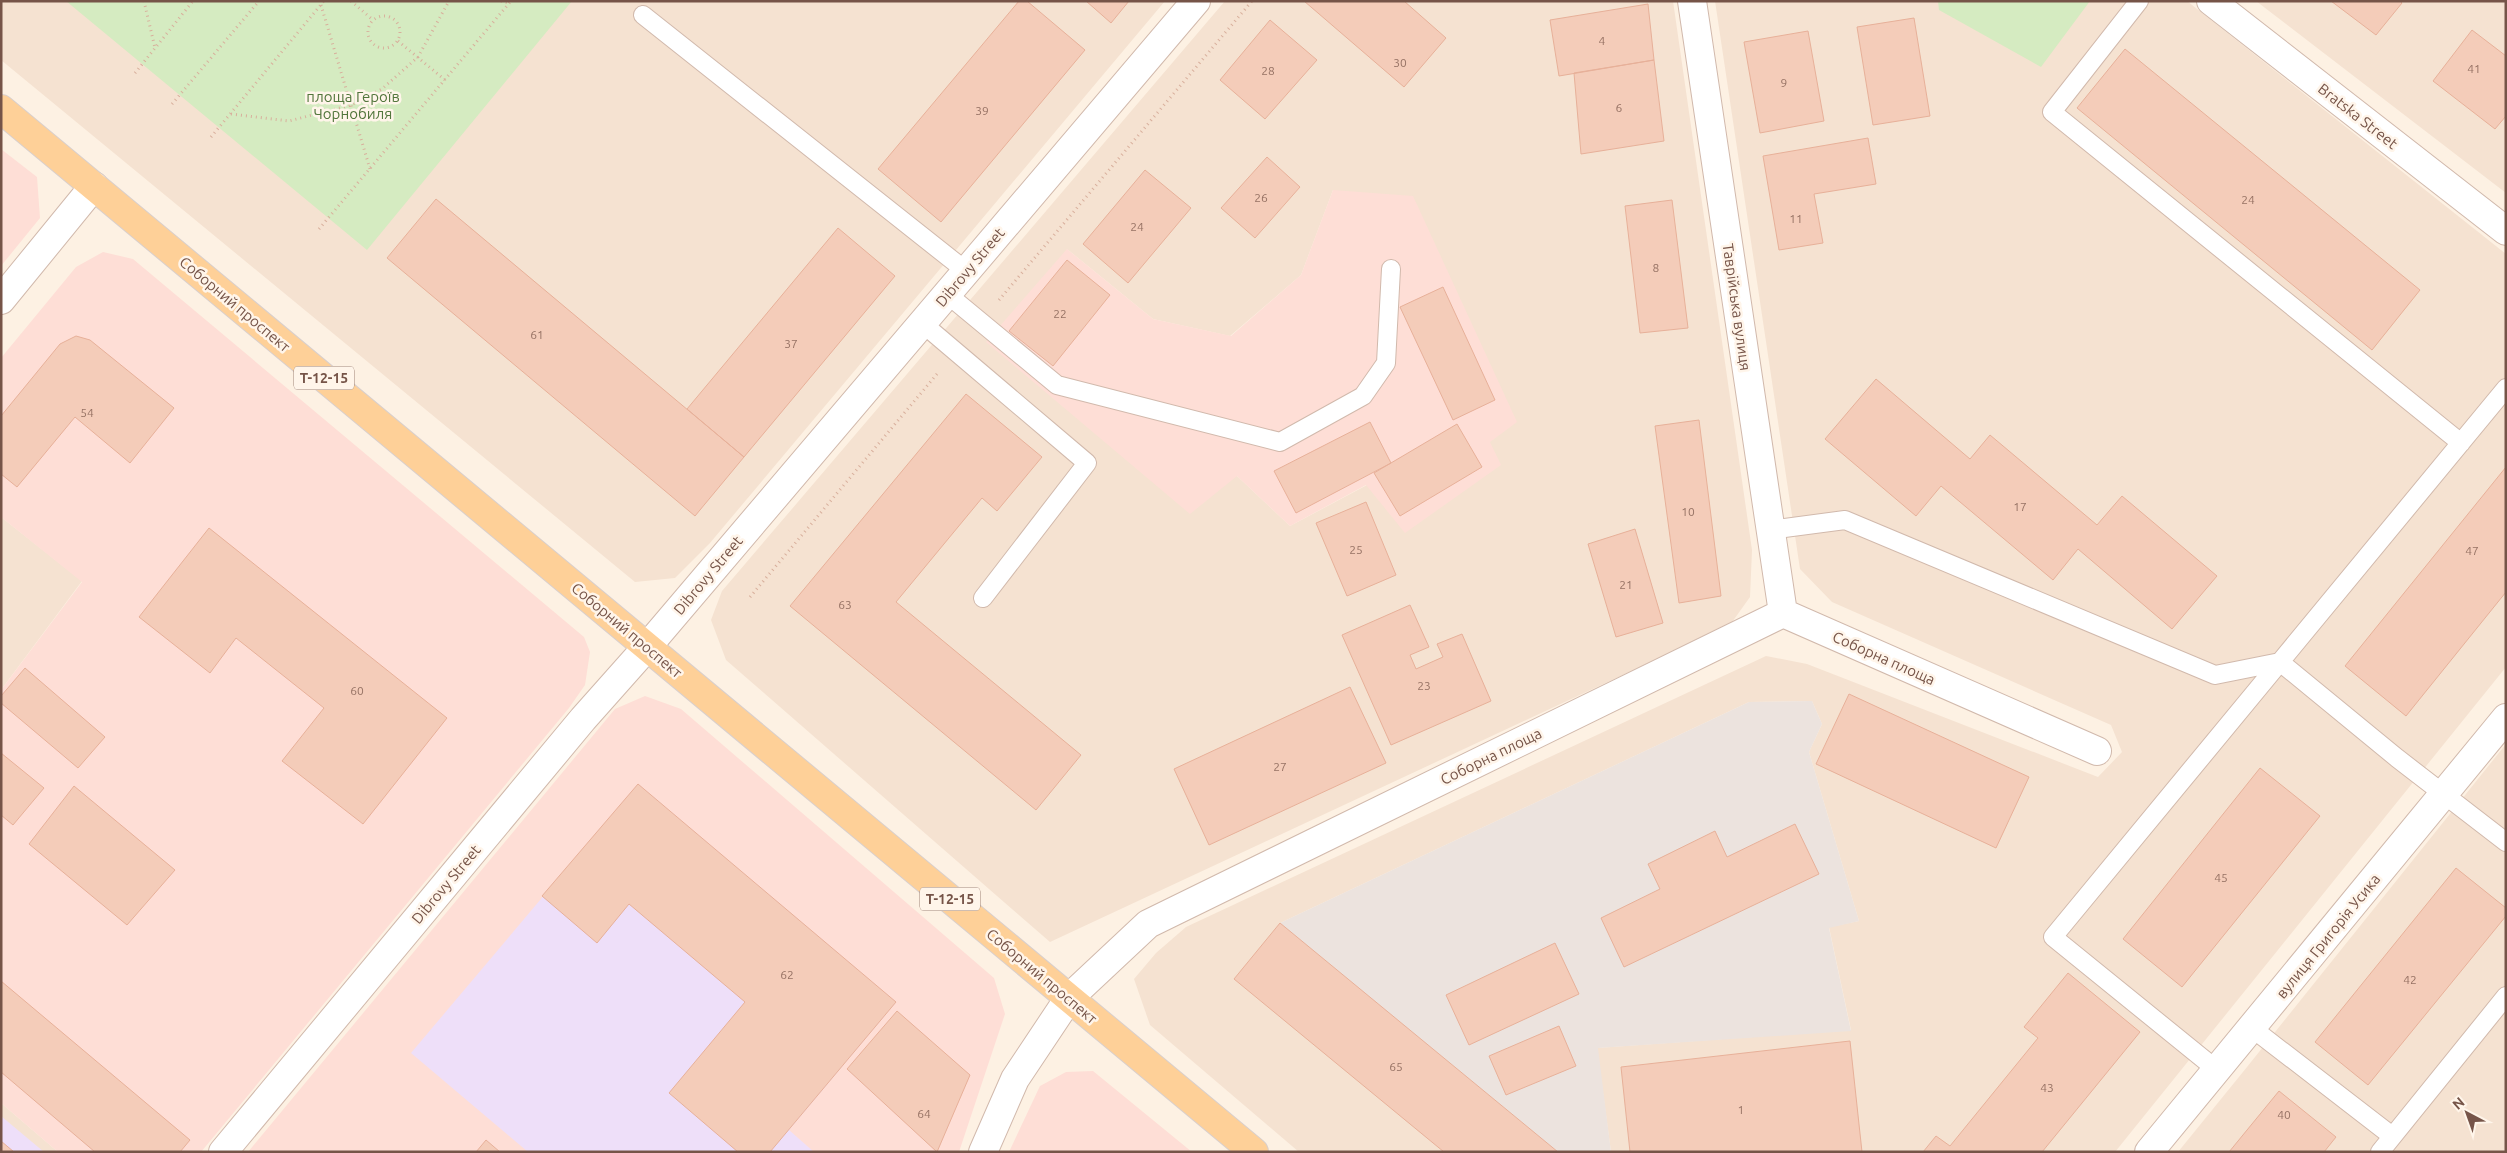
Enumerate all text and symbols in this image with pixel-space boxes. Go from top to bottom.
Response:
house number: 4 [1599,34,1606,47]
house number: 30 [1393,56,1407,69]
house number: 41 [2467,62,2481,75]
house number: 28 [1261,64,1275,77]
house number: 9 [1781,76,1787,89]
street label: Bratska Street [2315,80,2401,152]
park label: площа Героїв Чорнобиля [306,88,400,122]
house number: 6 [1616,101,1623,114]
house number: 39 [975,104,989,117]
house number: 26 [1254,191,1268,204]
house number: 24 [2241,193,2255,206]
house number: 11 [1789,212,1803,225]
house number: 24 [1130,220,1144,233]
street label: Dibrovy Street [932,224,1008,310]
street label: Таврійська вулиця [1720,242,1754,372]
street label: Соборний проспект [176,253,294,355]
house number: 8 [1653,261,1660,274]
house number: 22 [1053,307,1067,320]
house number: 61 [530,328,544,341]
house number: 37 [784,337,798,350]
road number: Т-12-15 [294,366,354,389]
house number: 54 [80,406,94,419]
house number: 17 [2013,500,2027,513]
house number: 10 [1681,505,1695,518]
street label: Dibrovy Street [670,532,746,618]
house number: 25 [1349,543,1363,556]
house number: 47 [2465,544,2479,557]
house number: 21 [1619,578,1633,591]
street label: Соборний проспект [568,579,686,681]
house number: 63 [838,598,852,611]
street label: Соборна площа [1830,628,1938,688]
house number: 23 [1417,679,1431,692]
house number: 60 [350,684,364,697]
street label: Соборна площа [1438,724,1544,788]
house number: 27 [1273,760,1287,773]
street label: Dibrovy Street [408,841,484,927]
street label: вулиця Григорія Усика [2273,870,2383,1002]
house number: 45 [2214,871,2228,884]
road number: Т-12-15 [920,888,980,911]
street label: Соборний проспект [983,925,1101,1027]
house number: 62 [780,968,794,981]
house number: 42 [2403,973,2417,986]
house number: 65 [1389,1060,1403,1073]
house number: 43 [2040,1081,2054,1094]
north arrow [2442,1088,2492,1138]
text: N [2449,1094,2468,1113]
house number: 1 [1738,1103,1744,1116]
house number: 64 [917,1107,931,1120]
house number: 40 [2277,1108,2291,1121]

